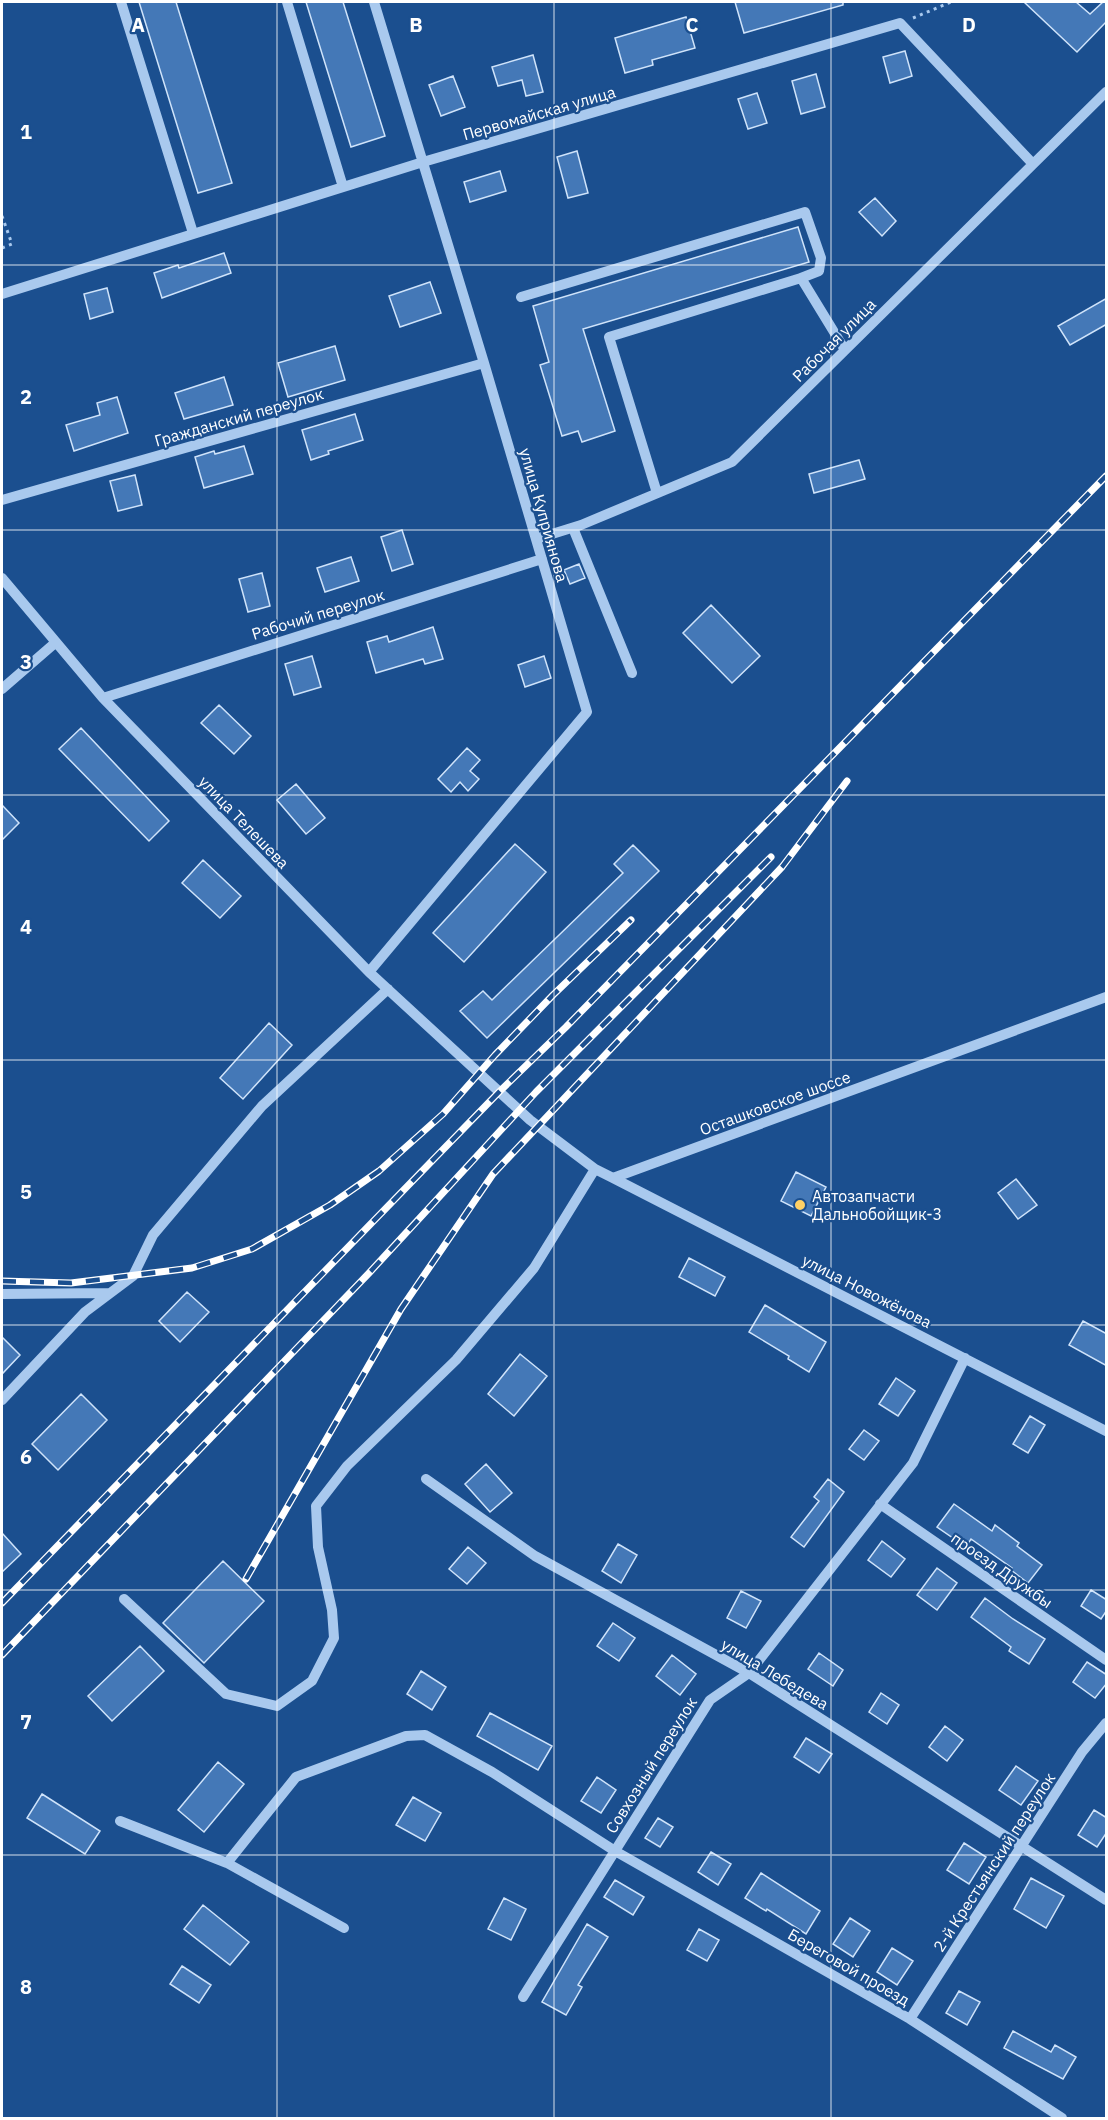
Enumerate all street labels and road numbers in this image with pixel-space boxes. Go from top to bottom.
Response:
street label: Первомайская улица [460,81,618,144]
street label: Рабочая улица [788,294,880,386]
street label: Гражданский переулок [152,383,326,451]
street label: улица Куприянова [515,446,573,585]
street label: Рабочий переулок [249,584,387,644]
street label: улица Телешева [195,771,294,873]
street label: Осташковское шоссе [697,1066,853,1140]
street label: улица Новожёнова [799,1250,935,1332]
street label: проезд Дружбы [947,1528,1057,1612]
street label: улица Лебедева [718,1634,833,1714]
street label: Совхозный переулок [601,1693,701,1837]
street label: 2-й Крестьянский переулок [929,1768,1060,1955]
street label: Береговой проезд [784,1924,914,2010]

